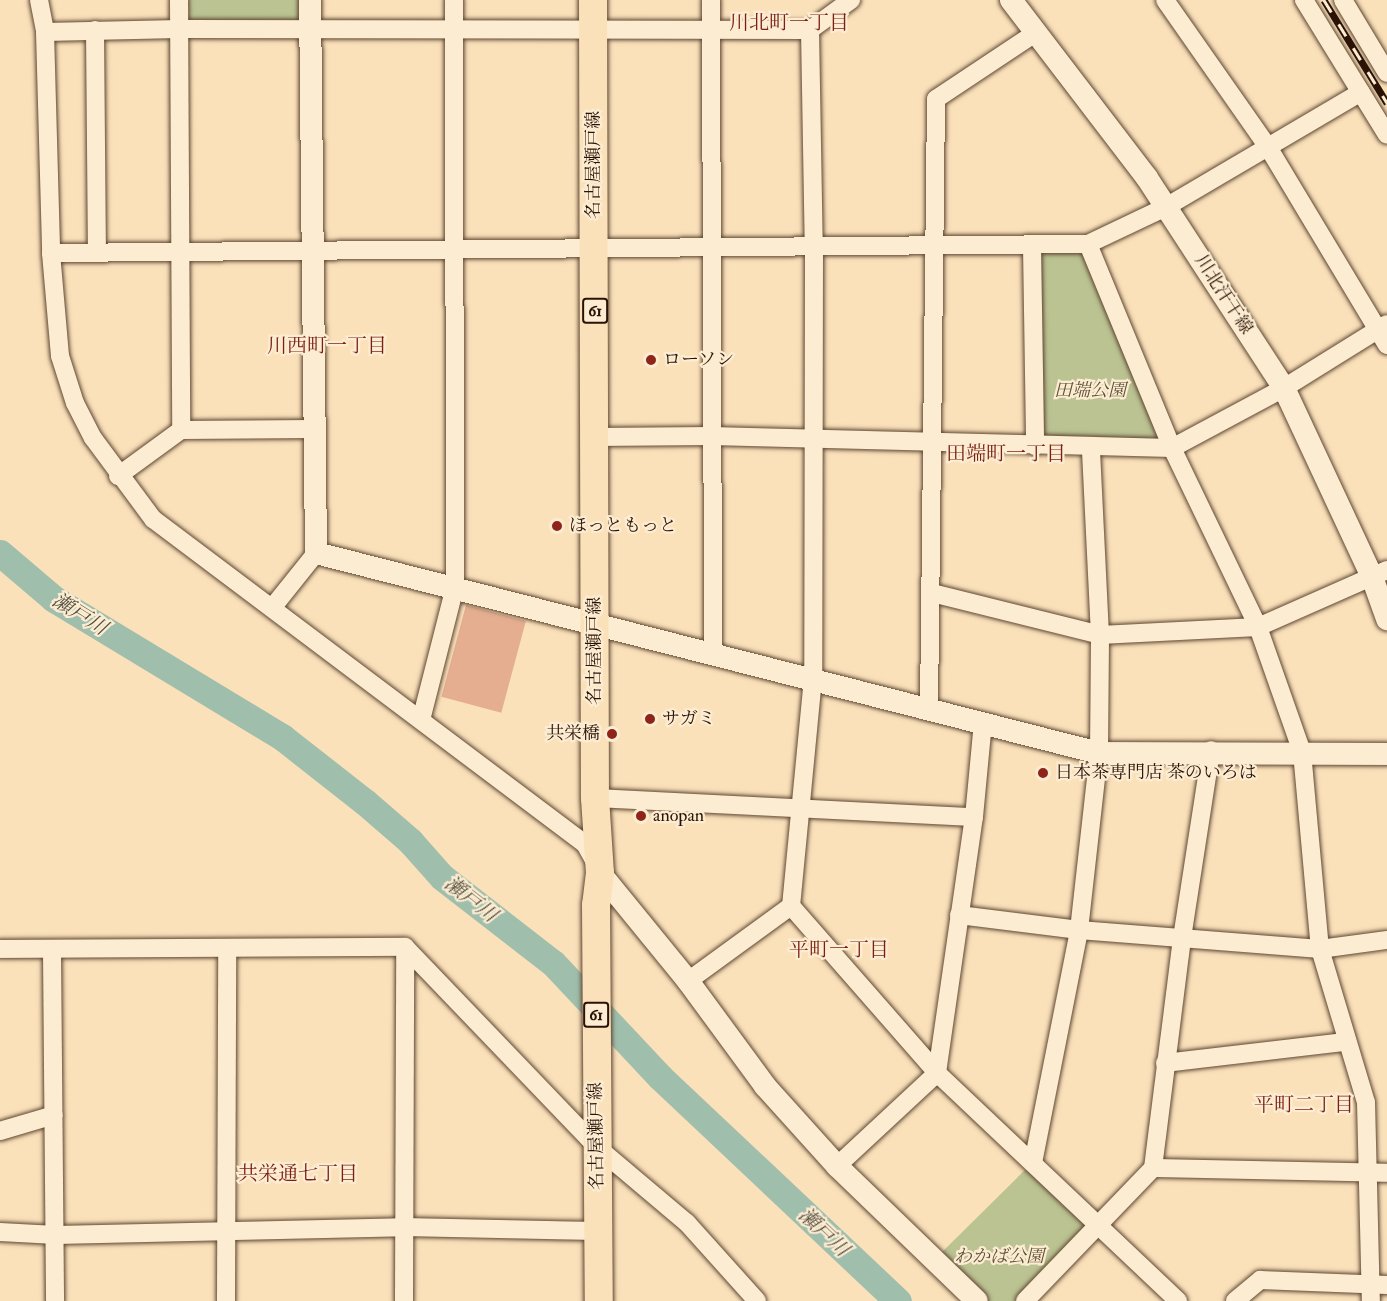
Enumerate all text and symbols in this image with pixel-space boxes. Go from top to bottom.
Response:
district label: 川北町一丁目 [729,10,849,34]
street label: 名古屋瀬戸線 [583,111,605,219]
street label: 川北汗干線 [1189,251,1257,339]
road number: 61 [582,298,608,324]
district label: 川西町一丁目 [267,333,387,357]
place label: ローソン [663,349,735,371]
marker: ローソン [644,353,658,367]
park label: 田端公園 [1054,380,1126,402]
district label: 田端町一丁目 [946,441,1066,465]
place label: ほっともっと [569,515,677,537]
marker: ほっともっと [550,519,564,533]
water label: 瀬戸川 [48,588,112,640]
street label: 名古屋瀬戸線 [584,597,606,705]
place label: サガミ [662,708,716,730]
marker: サガミ [643,712,657,726]
place label: 共栄橋 [546,723,600,745]
marker: 共栄橋 [605,727,619,741]
place label: 日本茶専門店 茶のいろは [1055,762,1257,784]
marker: 日本茶専門店 茶のいろは [1036,766,1050,780]
place label: anopan [653,805,704,827]
marker: anopan [634,809,648,823]
water label: 瀬戸川 [440,871,502,927]
district label: 平町一丁目 [789,937,889,961]
road number: 61 [582,1002,610,1028]
street label: 名古屋瀬戸線 [585,1082,609,1190]
district label: 平町二丁目 [1254,1092,1354,1116]
district label: 共栄通七丁目 [238,1161,358,1185]
water label: 瀬戸川 [794,1203,854,1261]
park label: わかば公園 [954,1246,1044,1268]

